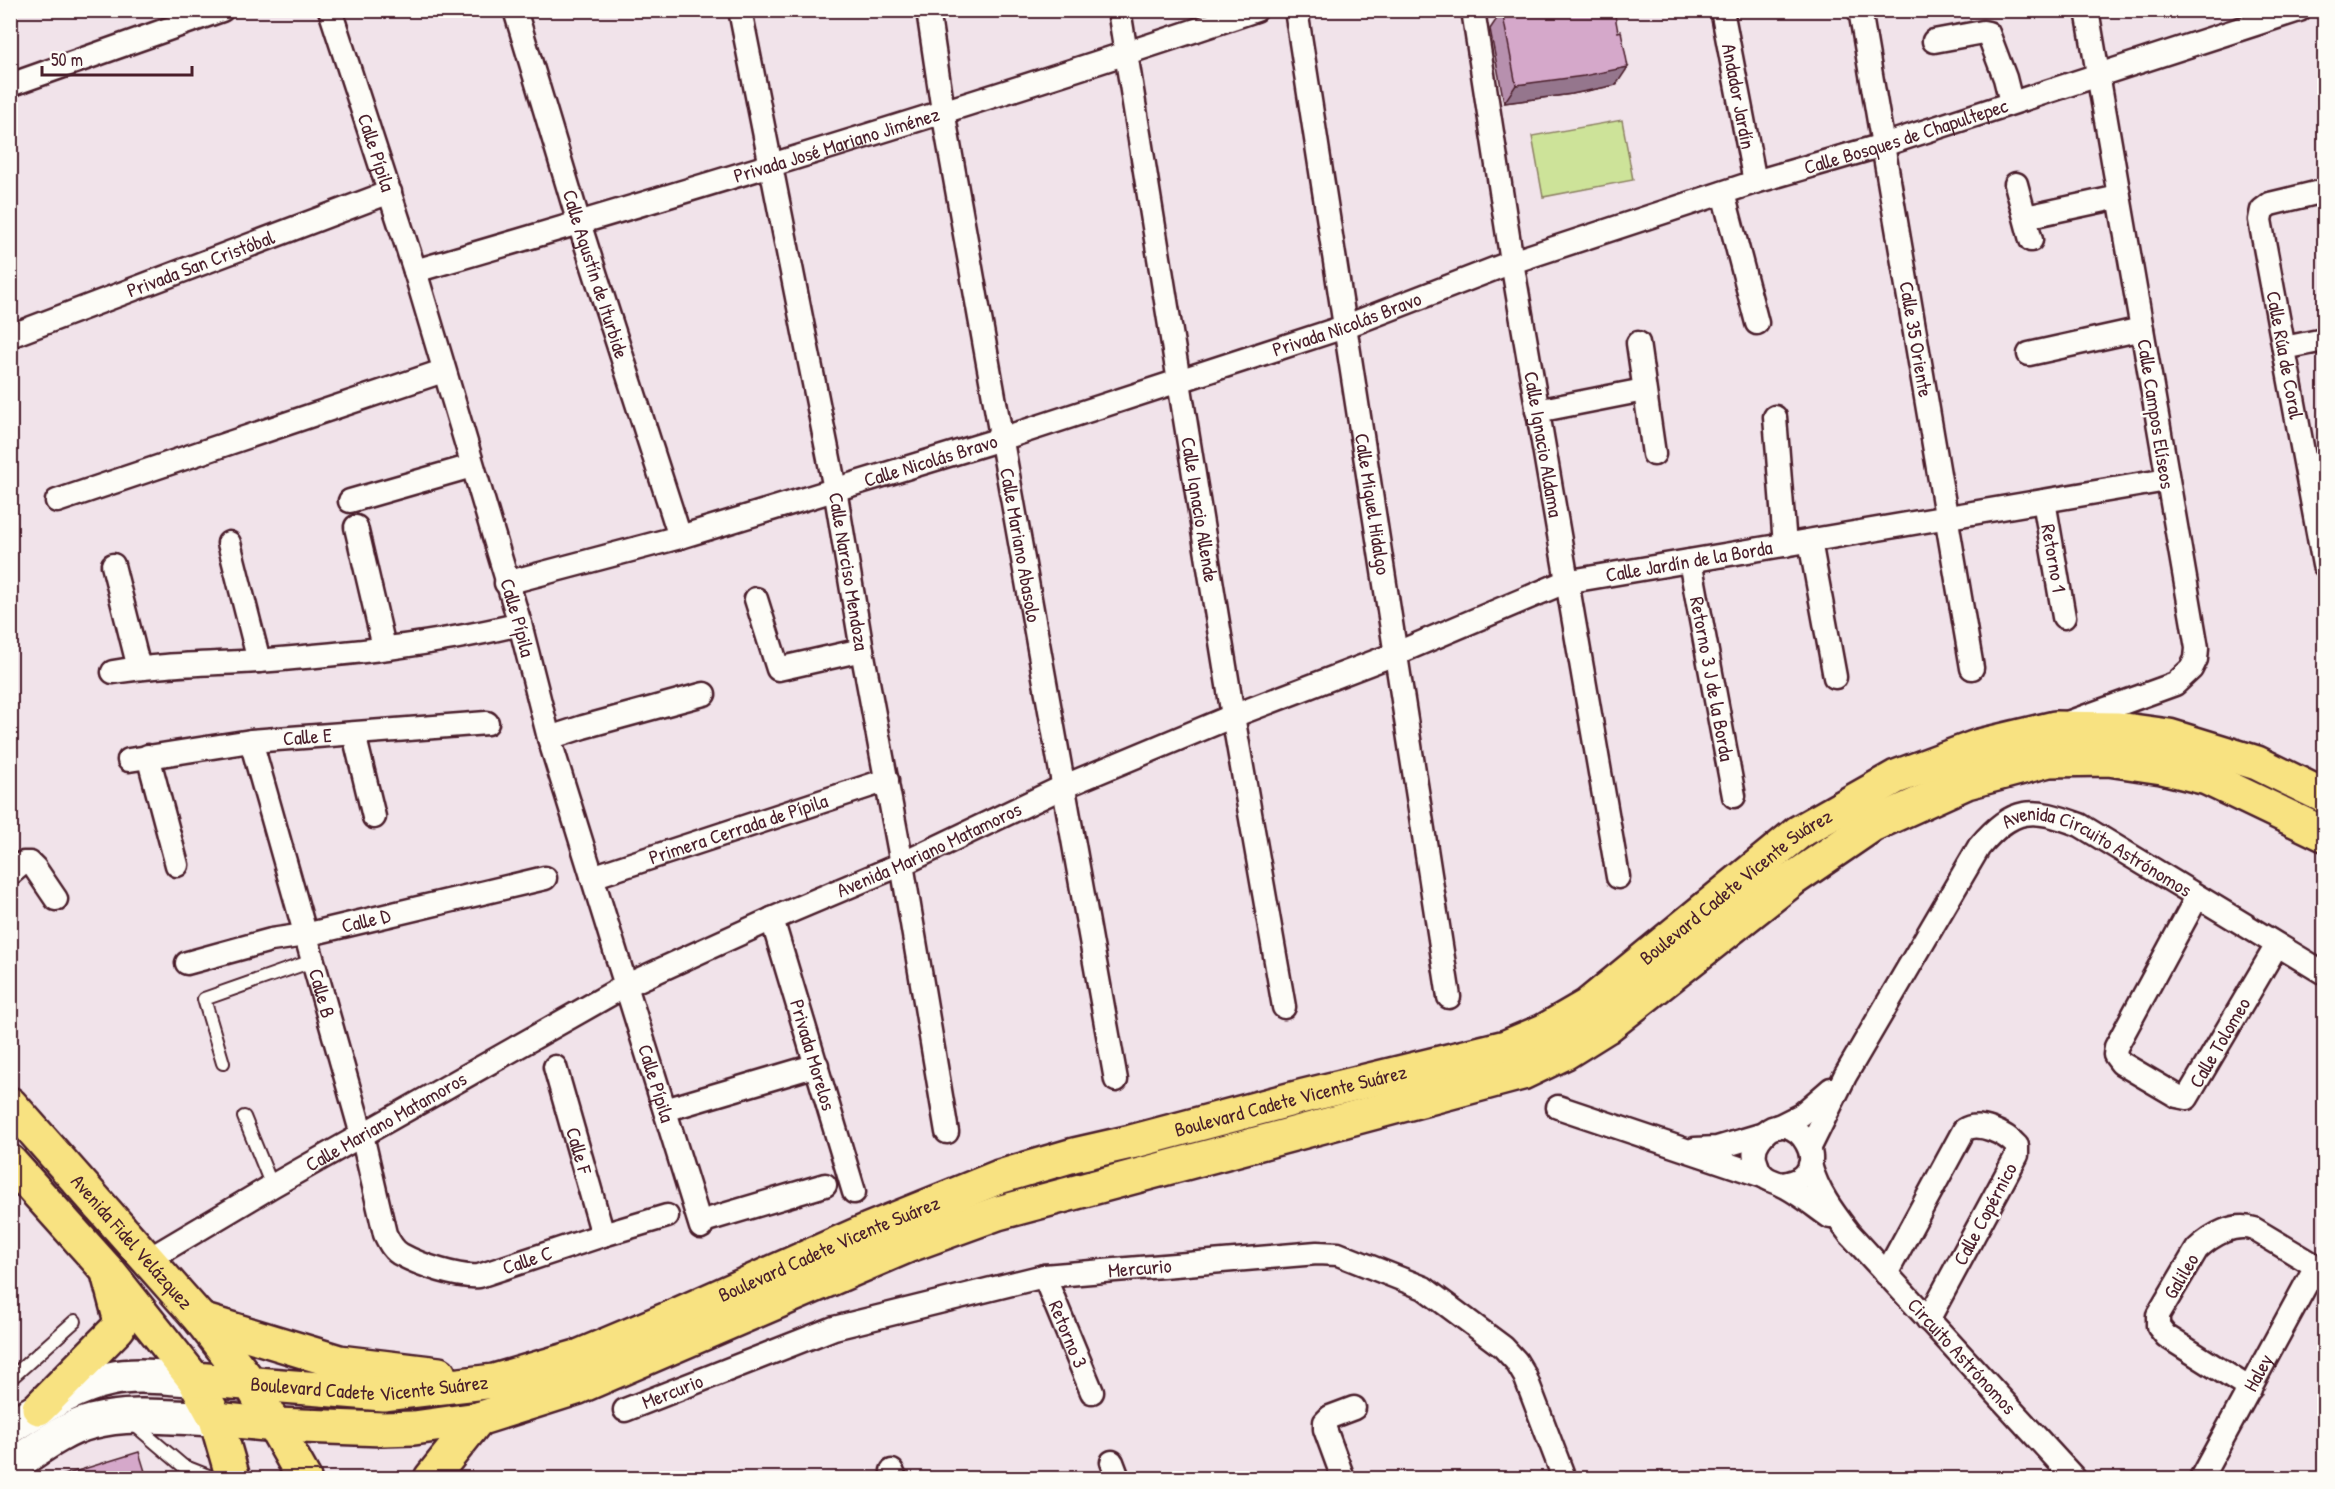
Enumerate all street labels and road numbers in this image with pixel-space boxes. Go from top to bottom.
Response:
street label: Andador Jardín [1716,41,1762,151]
street label: Calle Bosques de Chapultepec [1801,91,2011,180]
street label: Privada José Mariano Jiménez [730,100,943,189]
street label: Calle Pípila [352,110,402,195]
street label: Calle Agustín de Iturbide [557,186,636,362]
street label: Privada San Cristóbal [123,223,279,303]
street label: Calle 35 Oriente [1893,279,1940,399]
street label: Privada Nicolás Bravo [1269,284,1425,362]
street label: Calle Rúa de Coral [2260,289,2311,422]
street label: Calle Campos Elíseos [2131,337,2182,491]
street label: Calle Ignacio Aldama [1518,369,1570,519]
street label: Calle Nicolás Bravo [860,427,1000,493]
street label: Calle Miguel Hidalgo [1349,431,1397,577]
street label: Calle Ignacio Allende [1175,435,1225,584]
street label: Calle Mariano Abasolo [994,466,1048,624]
street label: Calle Narciso Mendoza [823,490,876,653]
street label: Retorno 1 [2035,522,2073,594]
street label: Calle Jardín de la Borda [1604,533,1774,588]
street label: Calle Pípila [494,575,542,660]
street label: Retorno 3 J de la Borda [1684,594,1741,763]
street label: Calle E [282,721,333,752]
street label: Primera Cerrada de Pípila [645,786,831,870]
street label: Avenida Mariano Matamoros [832,795,1026,903]
street label: Avenida Circuito Astrónomos [1996,799,2197,903]
street label: Boulevard Cadete Vicente Suárez [1633,802,1837,971]
street label: Calle D [339,901,393,939]
street label: Calle B [303,965,342,1021]
street label: Calle Tolomeo [2182,992,2256,1093]
street label: Privada Morelos [784,996,843,1114]
street label: Calle Pípila [632,1041,682,1126]
street label: Boulevard Cadete Vicente Suárez [1171,1058,1410,1143]
street label: Calle Mariano Matamoros [300,1064,471,1177]
street label: Calle F [560,1124,599,1178]
street label: Calle Copérnico [1946,1158,2023,1270]
street label: Avenida Fidel Velázquez [65,1168,200,1315]
street label: Boulevard Cadete Vicente Suárez [714,1188,944,1308]
street label: Calle C [499,1239,556,1280]
street label: Galileo [2156,1248,2205,1304]
street label: Mercurio [1107,1251,1173,1284]
street label: Circuito Astrónomos [1902,1292,2023,1420]
street label: Retorno 3 [1043,1296,1094,1372]
street label: Haley [2237,1349,2279,1396]
street label: Mercurio [638,1367,707,1415]
street label: Boulevard Cadete Vicente Suárez [249,1368,490,1407]

